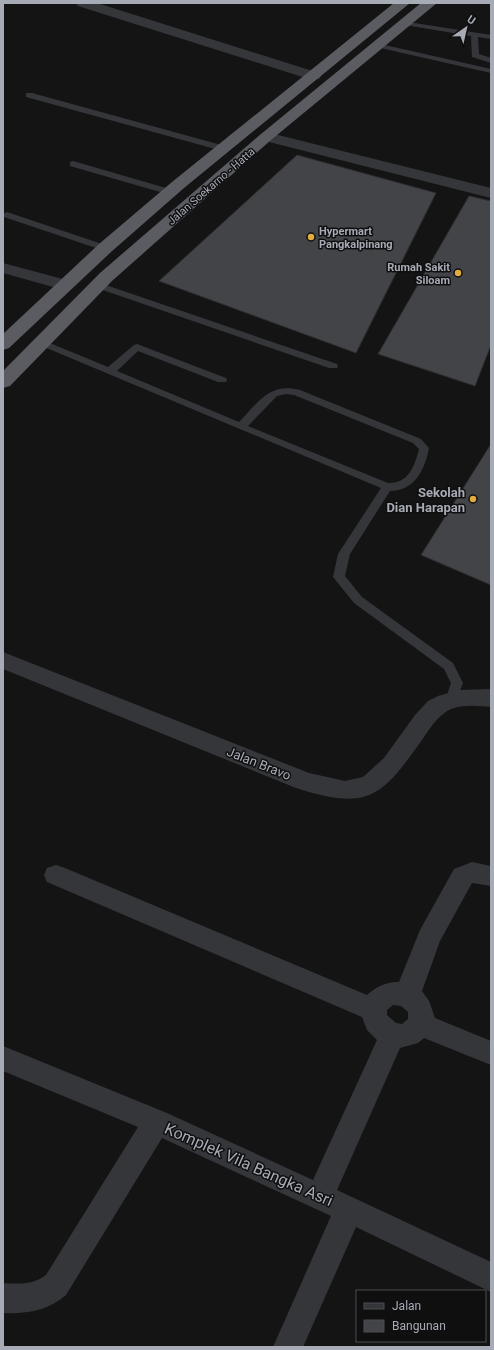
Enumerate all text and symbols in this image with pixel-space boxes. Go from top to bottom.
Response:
north arrow [446,8,486,48]
text: U [465,13,478,28]
street label: Jalan Soekarno - Hatta [165,145,258,228]
place label: Hypermart Pangkalpinang [319,225,393,251]
marker: Hypermart Pangkalpinang [306,232,316,242]
place label: Rumah Sakit Siloam [387,261,450,287]
marker: Rumah Sakit Siloam [453,268,463,278]
place label: Sekolah Dian Harapan [386,485,465,515]
marker: Sekolah Dian Harapan [468,494,478,504]
street label: Jalan Bravo [225,744,293,783]
street label: Komplek Vila Bangka Asri [162,1119,336,1210]
legend [356,1290,486,1342]
text: Jalan [392,1299,421,1313]
text: Bangunan [392,1319,446,1333]

